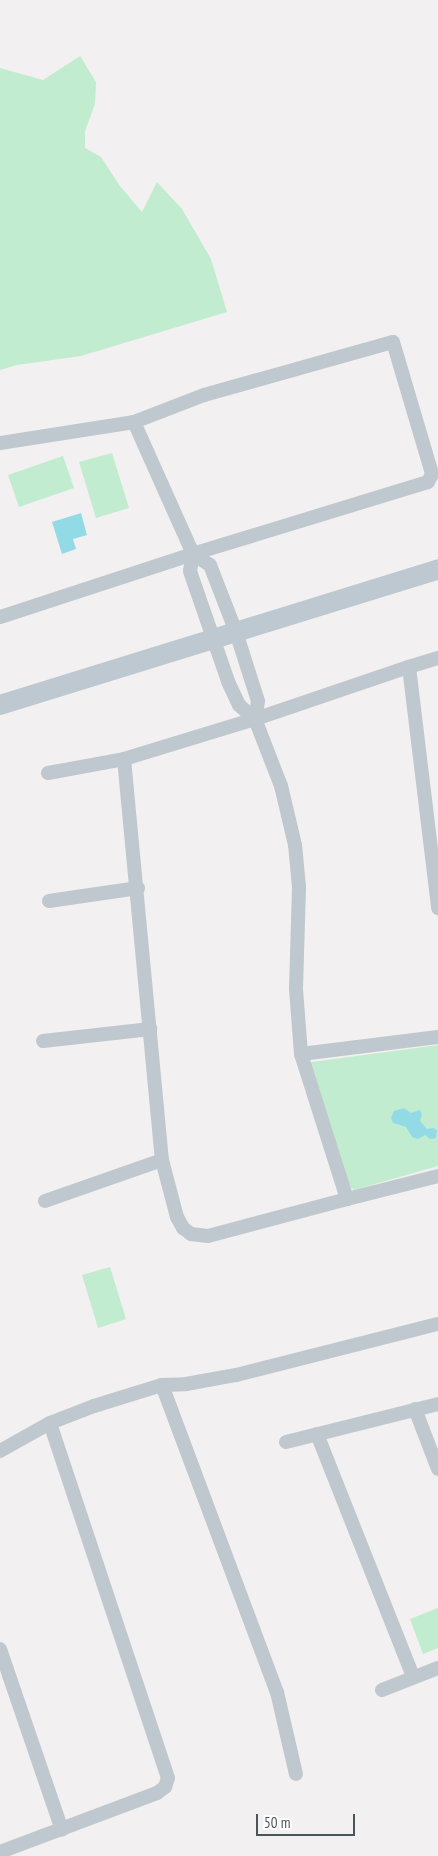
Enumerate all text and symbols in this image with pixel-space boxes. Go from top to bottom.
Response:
scale bar [258,1804,357,1836]
text: 50 m [264,1813,290,1832]

